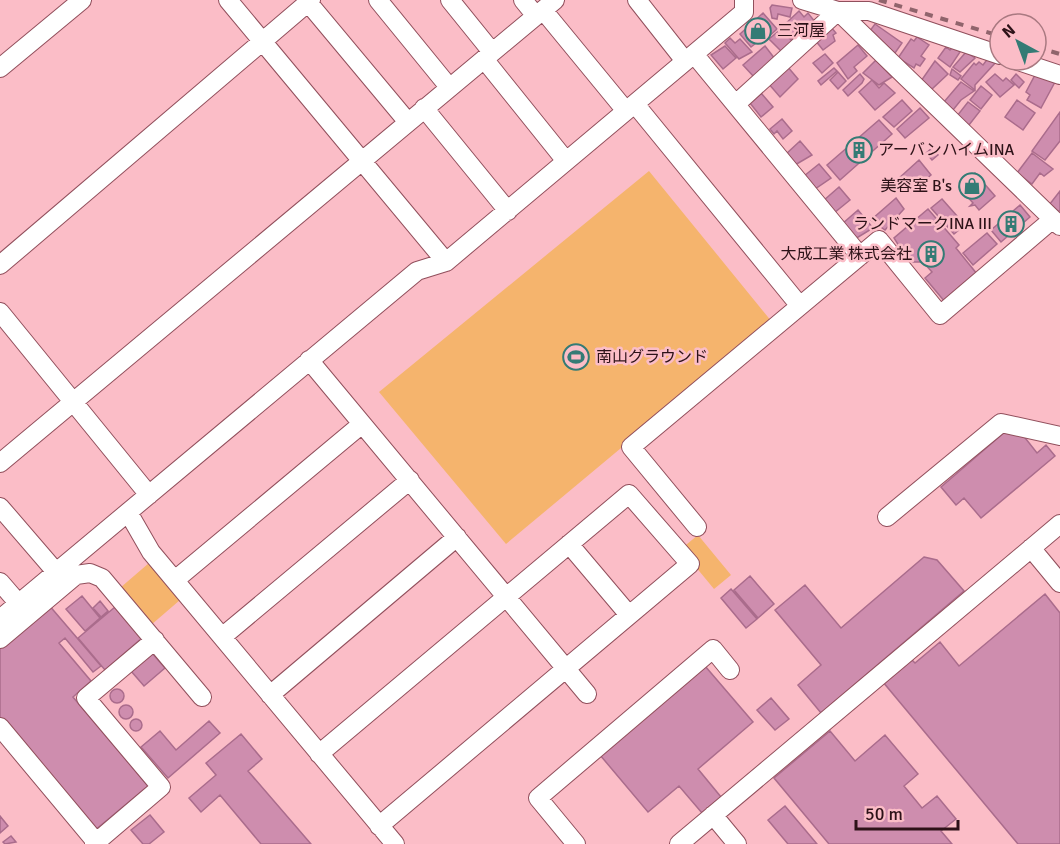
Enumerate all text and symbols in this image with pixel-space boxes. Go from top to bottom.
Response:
north arrow [988,12,1048,72]
shop icon: 三河屋 [743,16,773,46]
text: N [998,20,1020,43]
place label: 三河屋 [777,21,825,41]
building icon: アーバンハイムINA [844,135,874,165]
place label: アーバンハイムINA [878,140,1015,160]
shop icon: 美容室 B's [957,171,987,201]
place label: 美容室 B's [881,176,952,196]
building icon: ランドマークINA III [996,209,1026,239]
place label: ランドマークINA III [853,214,992,234]
building icon: 大成工業 株式会社 [916,239,946,269]
place label: 大成工業 株式会社 [780,244,912,264]
sports icon: 南山グラウンド [561,342,591,372]
place label: 南山グラウンド [596,347,708,367]
scale bar [856,793,958,831]
text: 50 m [865,803,903,825]

